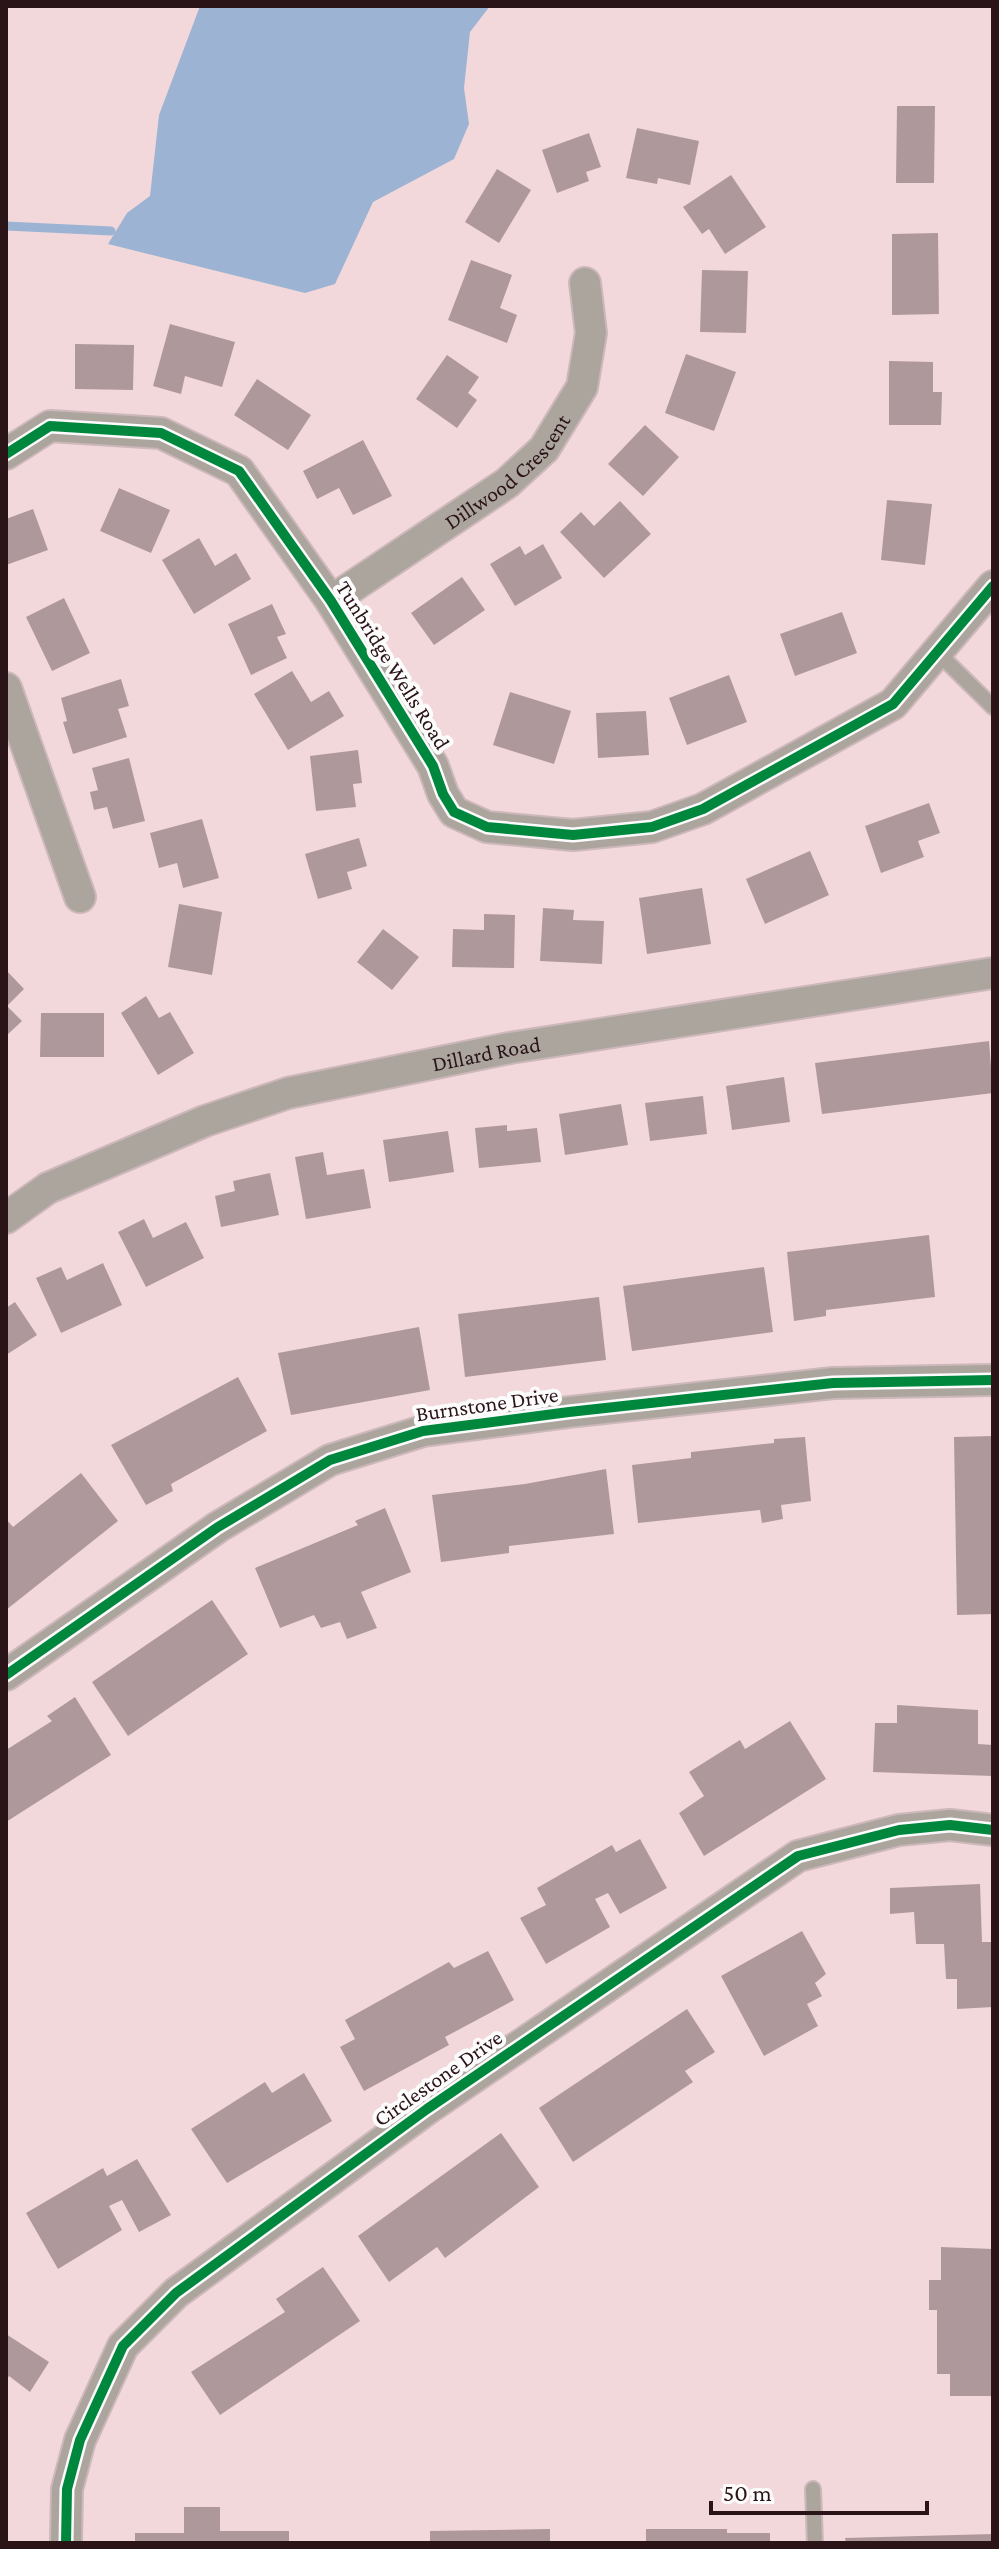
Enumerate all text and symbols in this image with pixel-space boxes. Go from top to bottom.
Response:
street label: Dillwood Crescent [439,409,575,534]
street label: Tunbridge Wells Road [331,576,455,754]
street label: Dillard Road [430,1031,542,1076]
street label: Burnstone Drive [414,1382,560,1426]
street label: Circlestone Drive [369,2025,507,2131]
scale bar [711,2465,927,2515]
text: 50 m [723,2479,772,2506]

